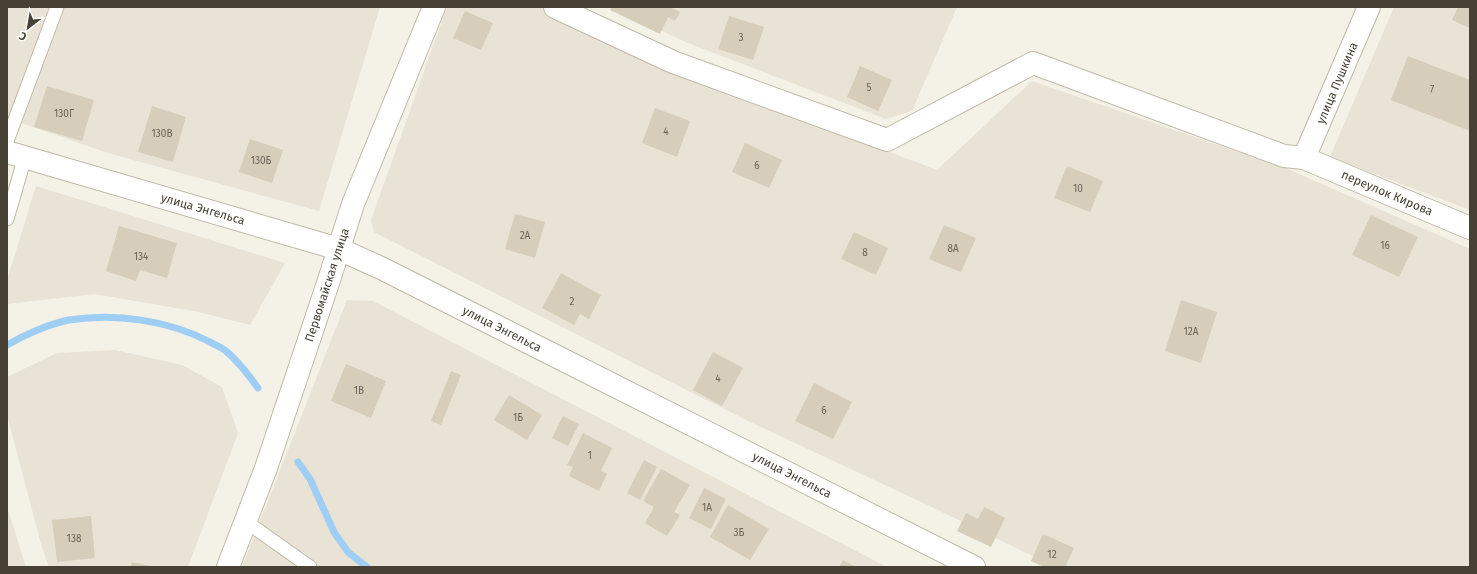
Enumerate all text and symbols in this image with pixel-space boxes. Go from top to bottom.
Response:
north arrow [8,8,48,48]
text: С [16,29,29,43]
house number: 3 [739,32,744,44]
street label: улица Пушкина [1314,40,1360,126]
house number: 5 [866,82,872,94]
house number: 7 [1430,84,1435,96]
house number: 130Г [54,108,74,120]
house number: 4 [663,126,669,138]
house number: 130В [152,128,172,140]
house number: 130Б [251,155,272,167]
house number: 6 [754,160,760,172]
street label: переулок Кирова [1339,167,1435,219]
house number: 10 [1073,183,1083,195]
street label: улица Энгельса [159,190,247,228]
street label: Первомайская улица [302,226,352,344]
house number: 2А [520,230,531,242]
house number: 16 [1380,240,1390,252]
house number: 8А [947,243,959,255]
house number: 8 [862,247,868,259]
house number: 134 [134,251,149,263]
house number: 2 [570,296,575,308]
street label: улица Энгельса [460,303,544,355]
house number: 12А [1183,326,1199,338]
house number: 4 [715,373,721,385]
house number: 1В [354,385,364,397]
house number: 6 [821,405,827,417]
house number: 1Б [513,412,523,424]
street label: улица Энгельса [750,449,834,501]
house number: 1 [588,450,592,462]
house number: 1А [702,502,712,514]
house number: 3Б [734,527,745,539]
house number: 138 [67,533,82,545]
house number: 12 [1047,549,1057,561]

